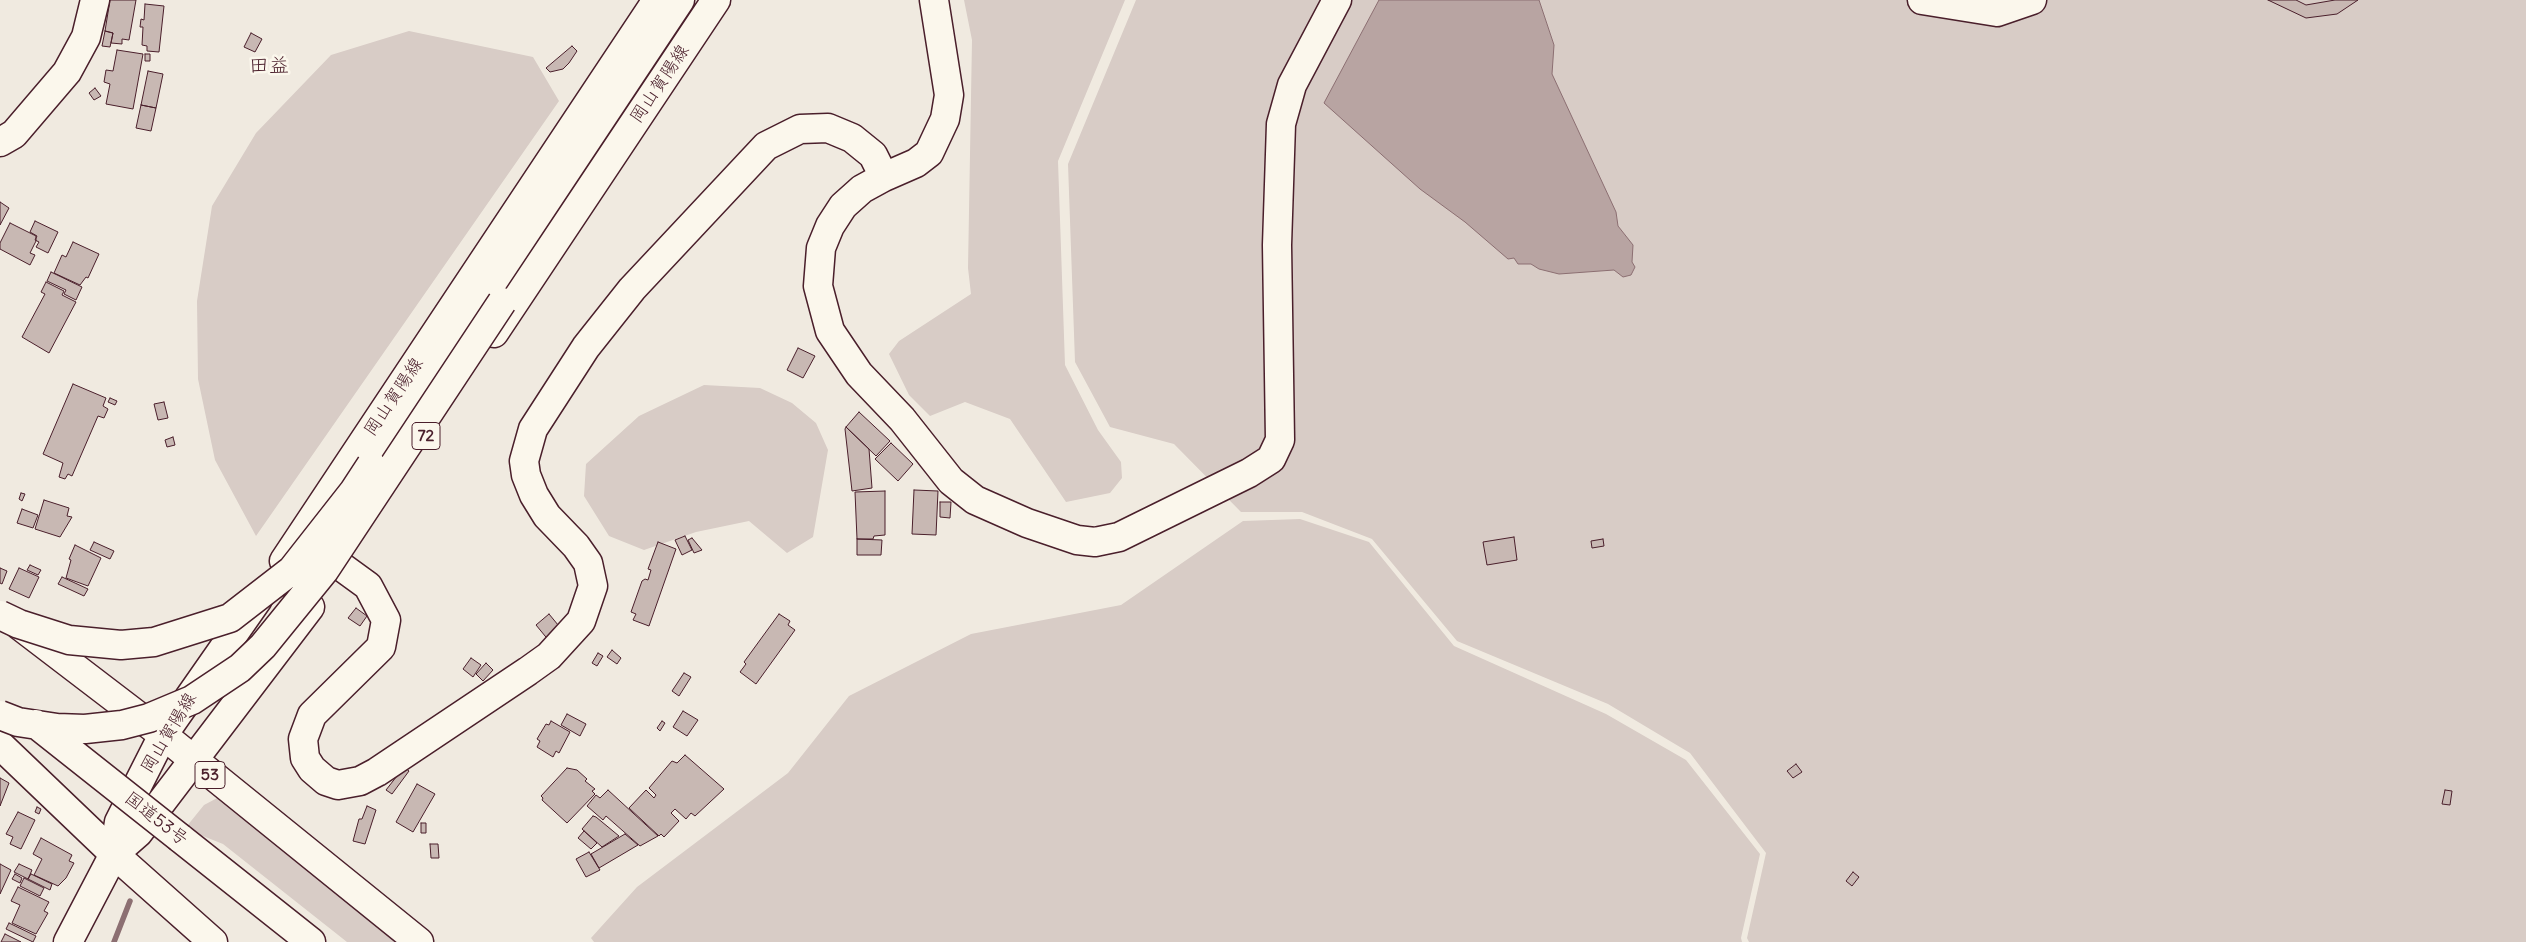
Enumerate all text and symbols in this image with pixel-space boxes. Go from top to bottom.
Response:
street label: 岡山賀陽線 [626,41,694,127]
district label: 田益 [249,54,289,78]
street label: 岡山賀陽線 [360,354,428,440]
road number: 72 [412,422,440,450]
street label: 岡山賀陽線 [137,689,201,777]
road number: 53 [195,762,225,788]
street label: 国道53号 [120,788,192,850]

